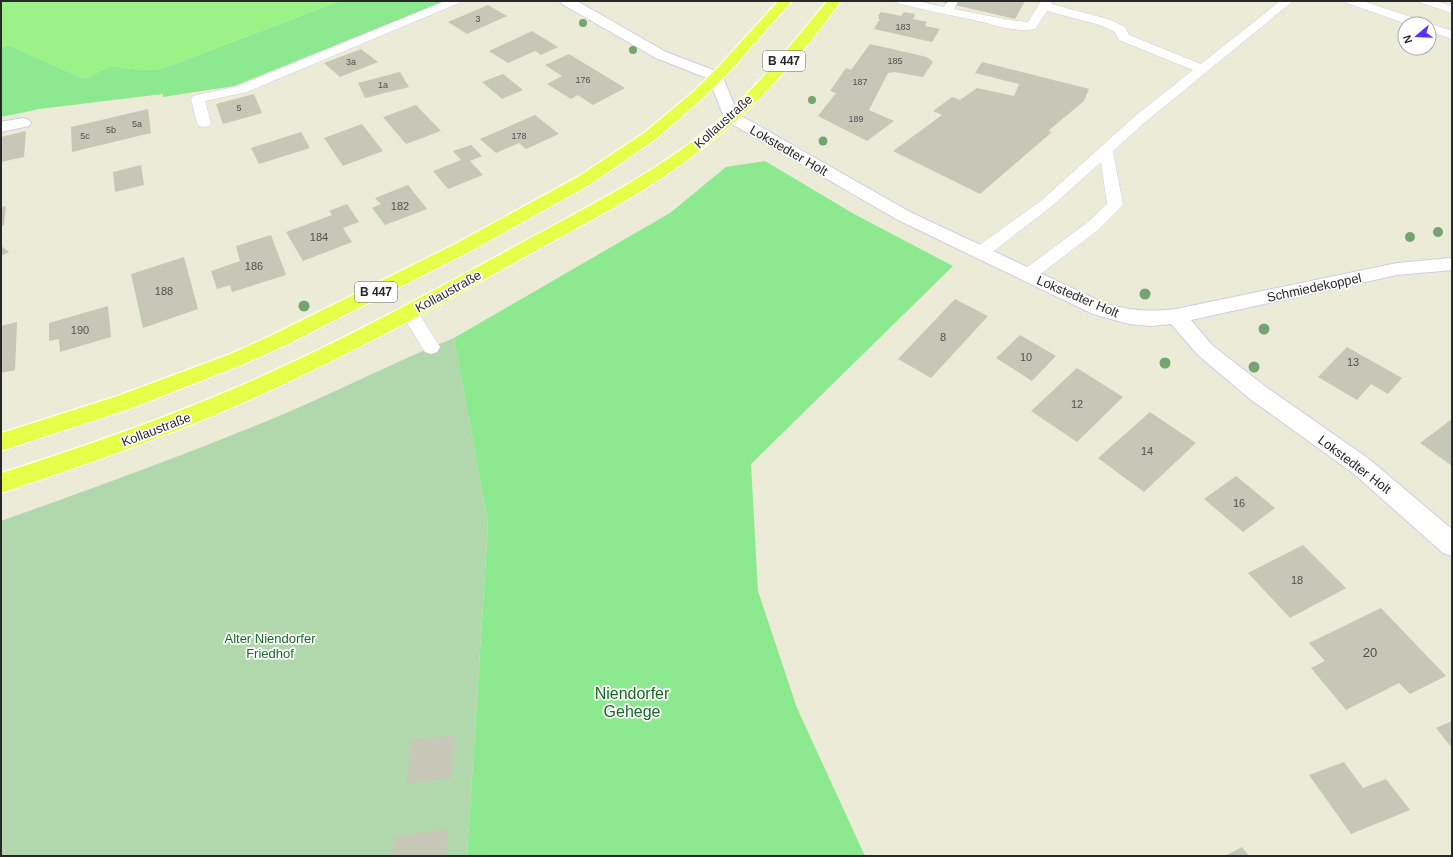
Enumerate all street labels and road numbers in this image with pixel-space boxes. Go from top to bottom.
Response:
road number: B 447 [763,51,805,71]
street label: Kollaustraße [691,91,755,151]
street label: Lokstedter Holt [747,122,831,179]
street label: Kollaustraße [413,267,484,316]
street label: Schmiedekoppel [1266,270,1363,305]
street label: Lokstedter Holt [1035,272,1121,321]
road number: B 447 [355,282,397,302]
street label: Kollaustraße [119,409,193,450]
street label: Lokstedter Holt [1315,432,1394,497]

